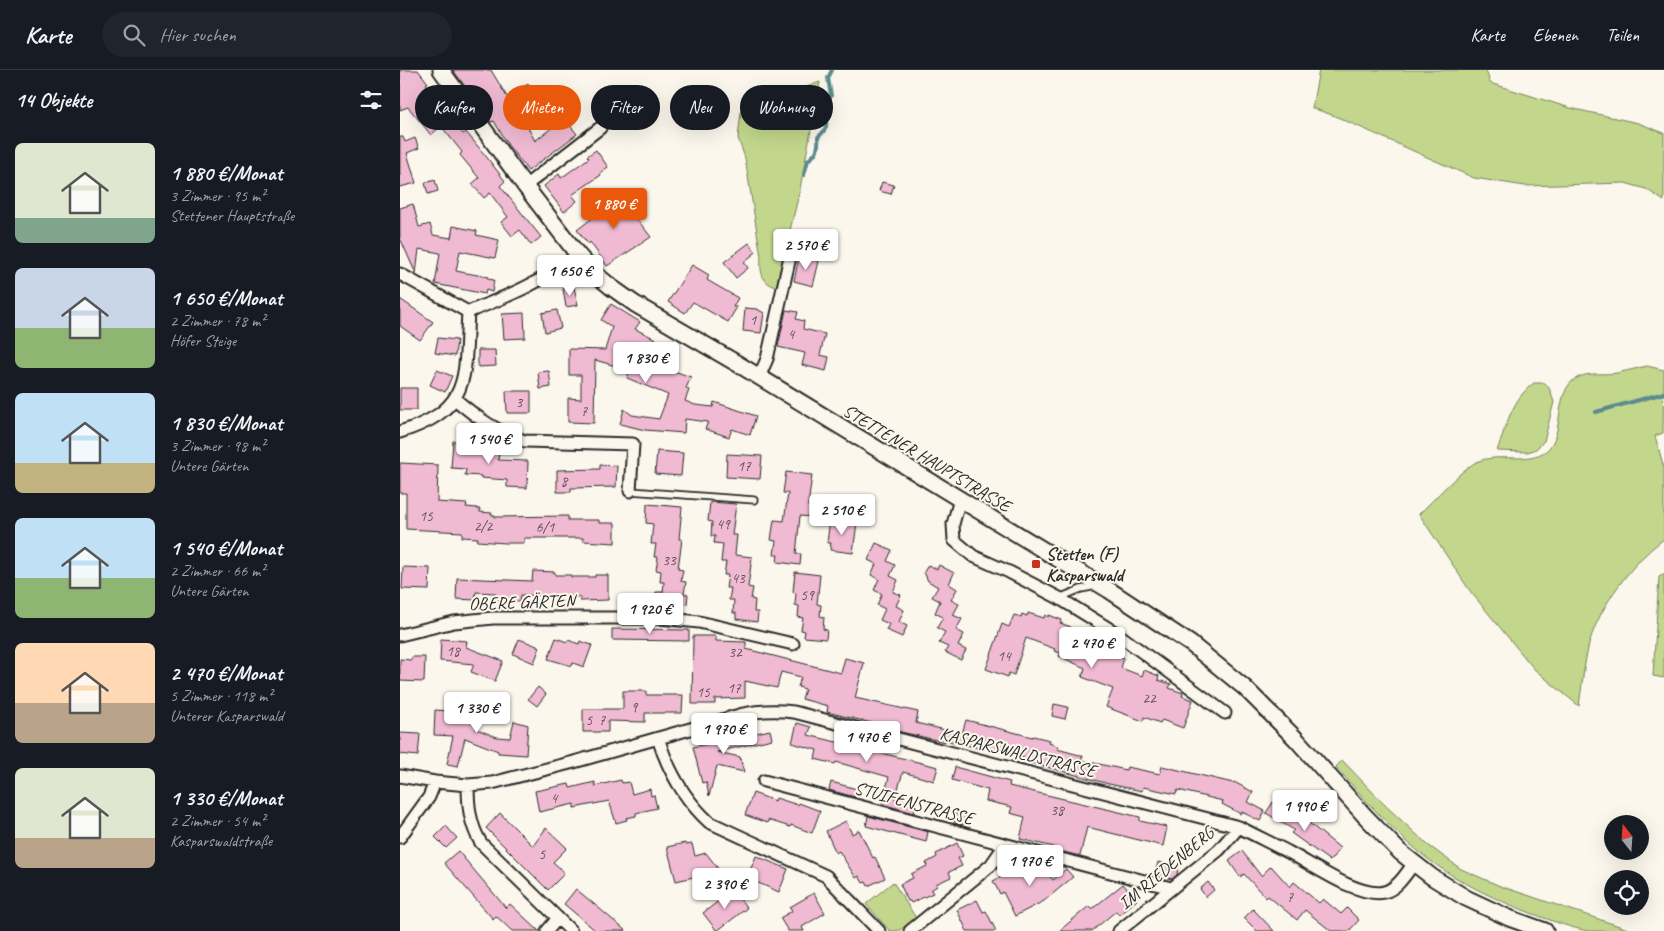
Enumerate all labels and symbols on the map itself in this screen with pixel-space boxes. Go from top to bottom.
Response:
pin: 1 880 € [568,188,660,230]
pin: 2 570 € [760,228,852,271]
pin: 1 650 € [524,254,616,297]
house number: 1 [750,311,758,330]
house number: 4 [788,325,796,344]
pin: 1 830 € [600,342,692,384]
house number: 3 [516,393,524,412]
street label: STETTENER HAUPTSTRASSE [839,399,1017,518]
house number: 7 [581,402,589,421]
pin: 1 540 € [443,422,535,465]
house number: 17 [737,457,752,476]
house number: 8 [561,472,569,491]
pin: 2 510 € [796,494,888,536]
house number: 15 [419,507,434,526]
house number: 49 [716,515,731,534]
house number: 2/2 [474,517,493,536]
house number: 6/1 [536,518,555,537]
place label: Stetten (F) Kasparswald [1046,543,1126,586]
house number: 33 [662,551,677,570]
marker: Stetten (F) Kasparswald [1030,558,1042,570]
house number: 43 [731,569,746,588]
house number: 59 [800,586,815,605]
street label: OBERE GÄRTEN [469,589,578,615]
pin: 1 920 € [604,592,696,635]
pin: 2 470 € [1046,626,1138,669]
house number: 18 [446,642,461,661]
house number: 32 [728,643,743,662]
house number: 14 [997,647,1012,666]
house number: 17 [727,679,742,698]
house number: 15 [696,683,711,702]
house number: 22 [1142,689,1157,708]
pin: 1 330 € [431,692,523,734]
house number: 9 [631,698,639,717]
house number: 5 [586,711,594,730]
house number: 7 [599,711,607,730]
pin: 1 970 € [678,712,770,755]
pin: 1 470 € [821,720,913,763]
street label: KASPARSWALDSTRASSE [938,722,1100,783]
street label: STUIFENSTRASSE [852,777,978,830]
house number: 4 [551,789,559,808]
pin: 1 990 € [1259,790,1351,832]
house number: 38 [1050,801,1065,820]
north arrow [1604,815,1649,860]
street label: IM RIEDENBERG [1114,820,1220,914]
pin: 1 970 € [984,844,1076,887]
house number: 5 [539,845,547,864]
pin: 2 390 € [679,868,771,910]
house number: 7 [1287,888,1295,907]

